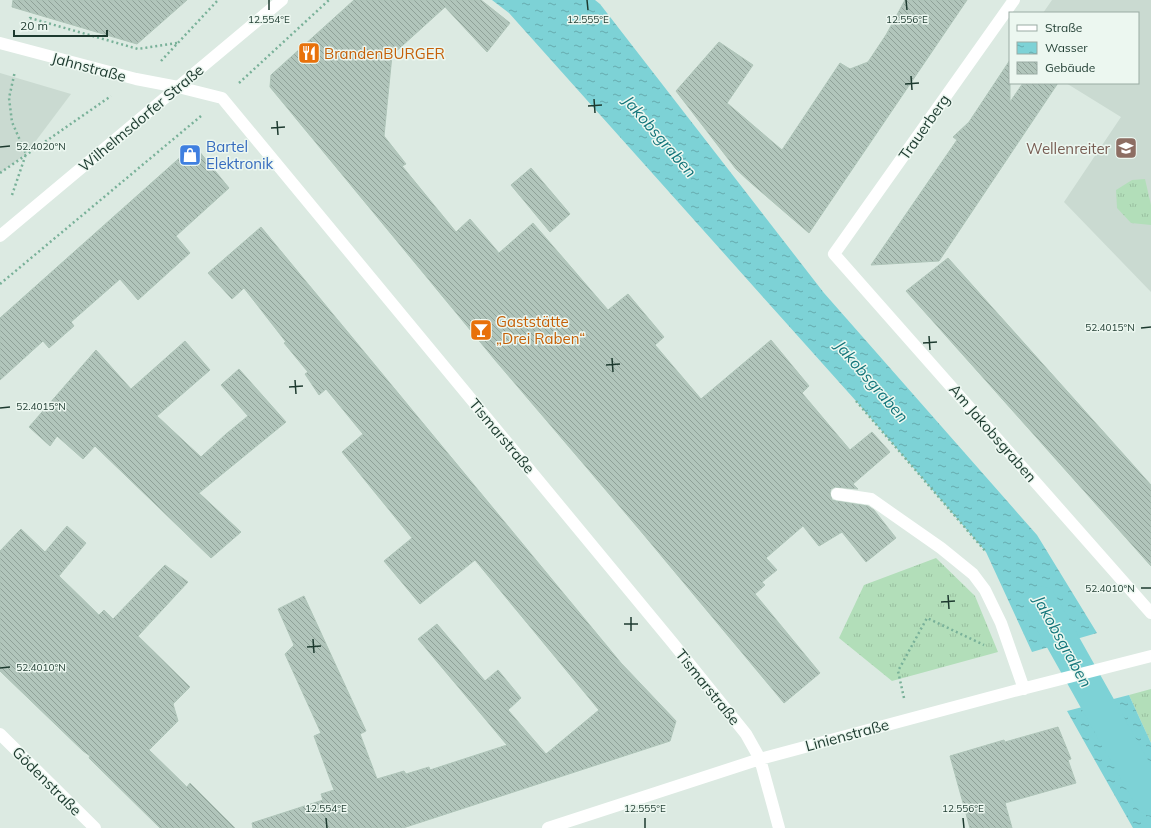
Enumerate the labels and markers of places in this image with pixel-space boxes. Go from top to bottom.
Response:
restaurant icon: BrandenBURGER [296,40,322,66]
place label: BrandenBURGER [324,44,445,63]
school or university icon: Wellenreiter [1113,135,1139,161]
place label: Bartel Elektronik [206,137,274,173]
place label: Wellenreiter [1026,139,1111,158]
shop icon: Bartel Elektronik [177,142,203,168]
place label: Gaststätte „Drei Raben“ [496,312,585,348]
bar icon: Gaststätte „Drei Raben“ [468,317,494,343]

